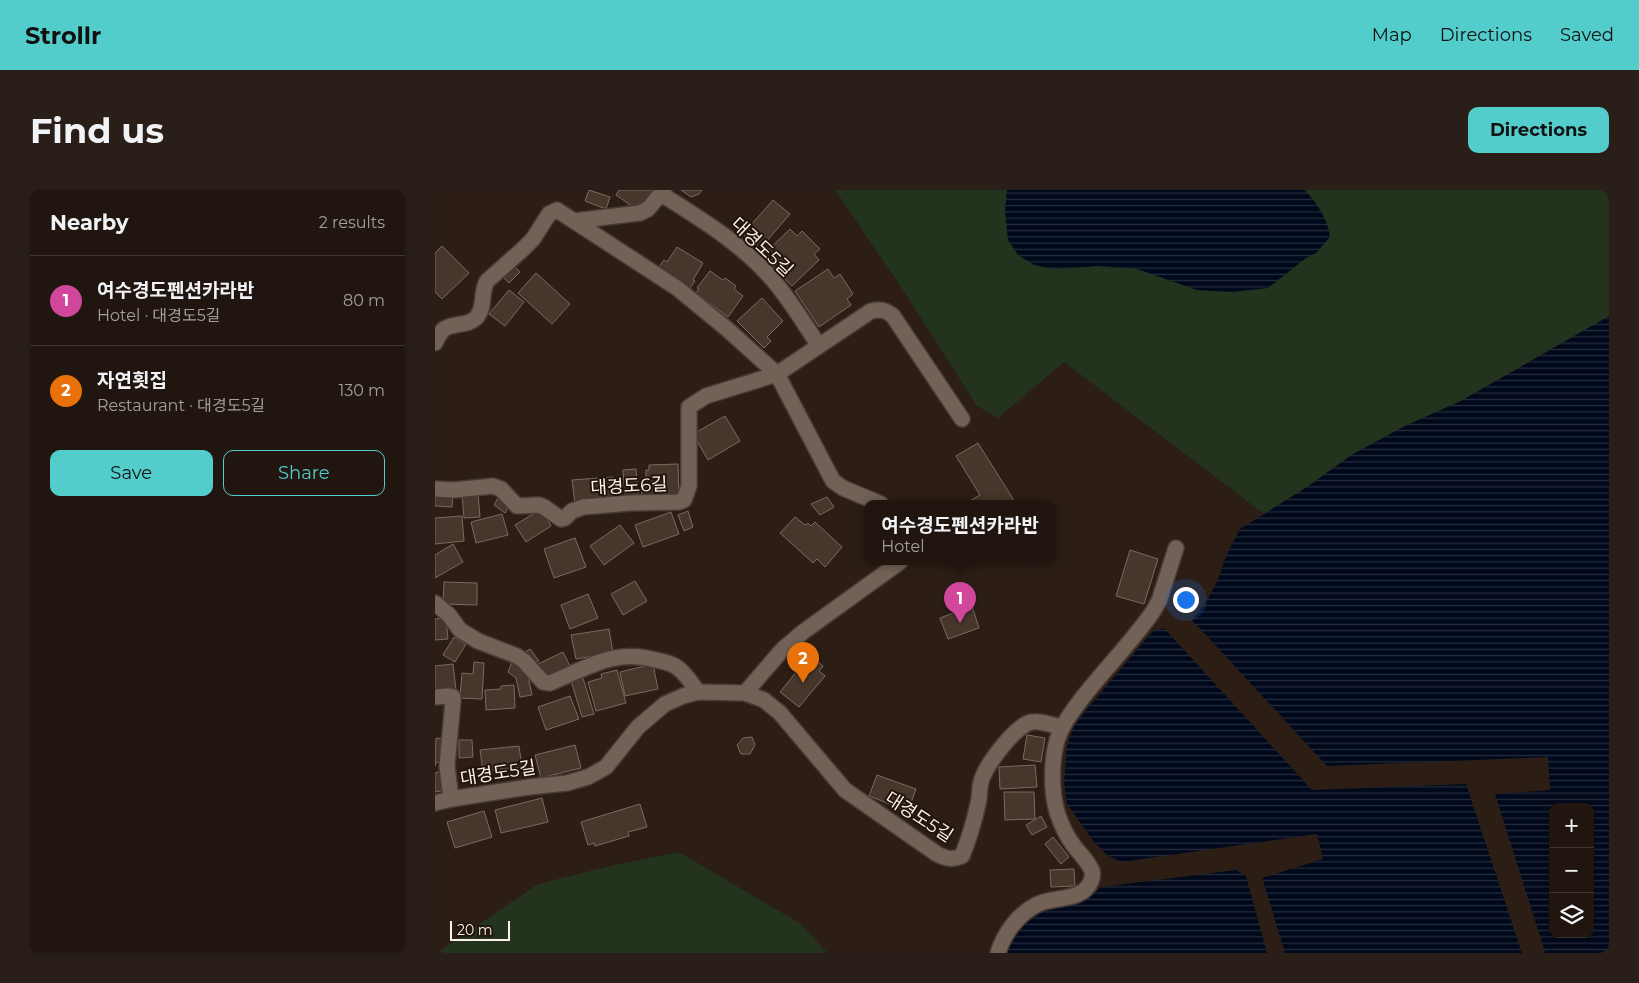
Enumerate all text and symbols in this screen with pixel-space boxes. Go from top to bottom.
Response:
text: Strollr [25,21,101,50]
text: Map [1372,24,1412,46]
text: Directions [1440,24,1532,46]
text: Saved [1560,24,1614,46]
button: Directions [1468,107,1609,153]
text: Find us [30,109,164,152]
text: Nearby [50,210,129,235]
text: 2 results [319,213,385,232]
street label: 대경도5길 [727,213,797,281]
text: 여수경도펜션카라반 [97,279,254,302]
text: 1 [63,291,69,310]
text: 80 m [343,291,385,310]
text: Hotel · 대경도5길 [97,306,221,325]
text: 자연횟집 [97,369,167,392]
text: 2 [61,381,71,400]
text: 130 m [338,381,385,400]
text: Restaurant · 대경도5길 [97,396,265,415]
button: Save [50,450,213,496]
button: Share [223,450,385,496]
street label: 대경도6길 [590,473,668,499]
popup [864,500,1056,565]
text: 여수경도펜션카라반 [881,514,1039,537]
text: Hotel [881,537,925,556]
pin: 1 [944,582,976,623]
your location [1173,587,1199,613]
pin: 2 [787,642,819,683]
street label: 대경도5길 [459,756,537,790]
street label: 대경도5길 [881,787,957,847]
map controls [1549,803,1594,938]
button: + [1549,803,1594,848]
button: − [1549,848,1594,893]
button: layers [1549,893,1594,938]
scale bar [450,918,510,941]
text: 20 m [457,921,493,939]

